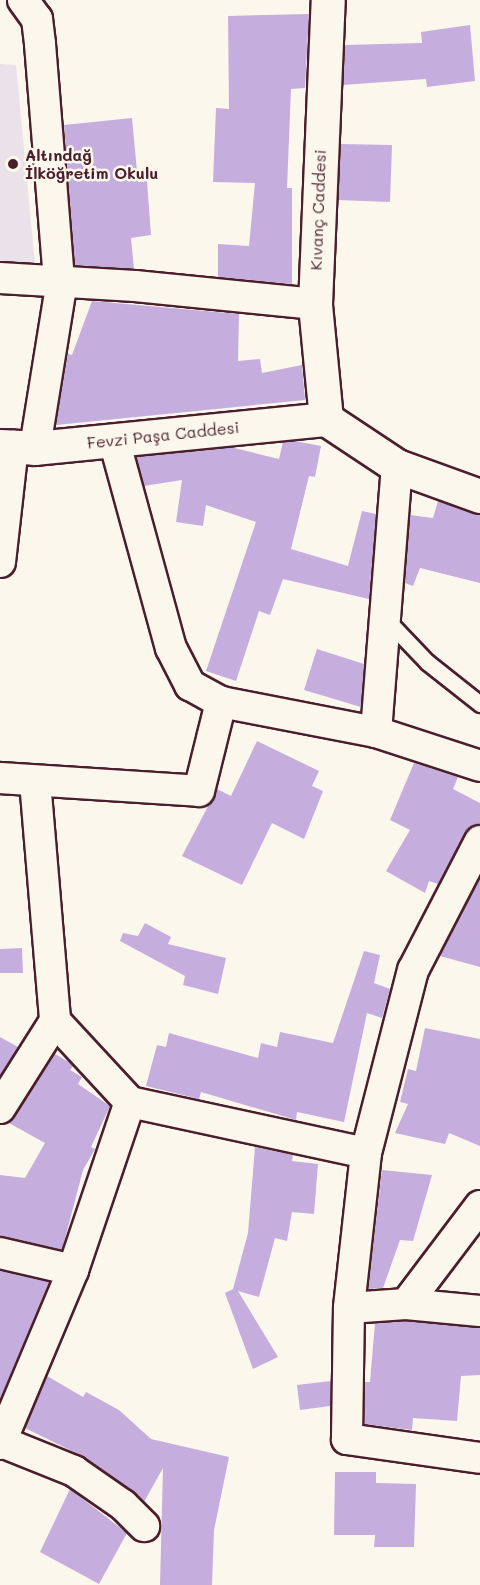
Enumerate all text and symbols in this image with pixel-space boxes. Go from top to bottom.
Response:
place label: Altındağ İlköğretim Okulu [25,145,158,183]
street label: Kıvanç Caddesi [306,149,330,271]
marker: Altındağ İlköğretim Okulu [6,157,20,171]
street label: Fevzi Paşa Caddesi [86,417,240,453]

